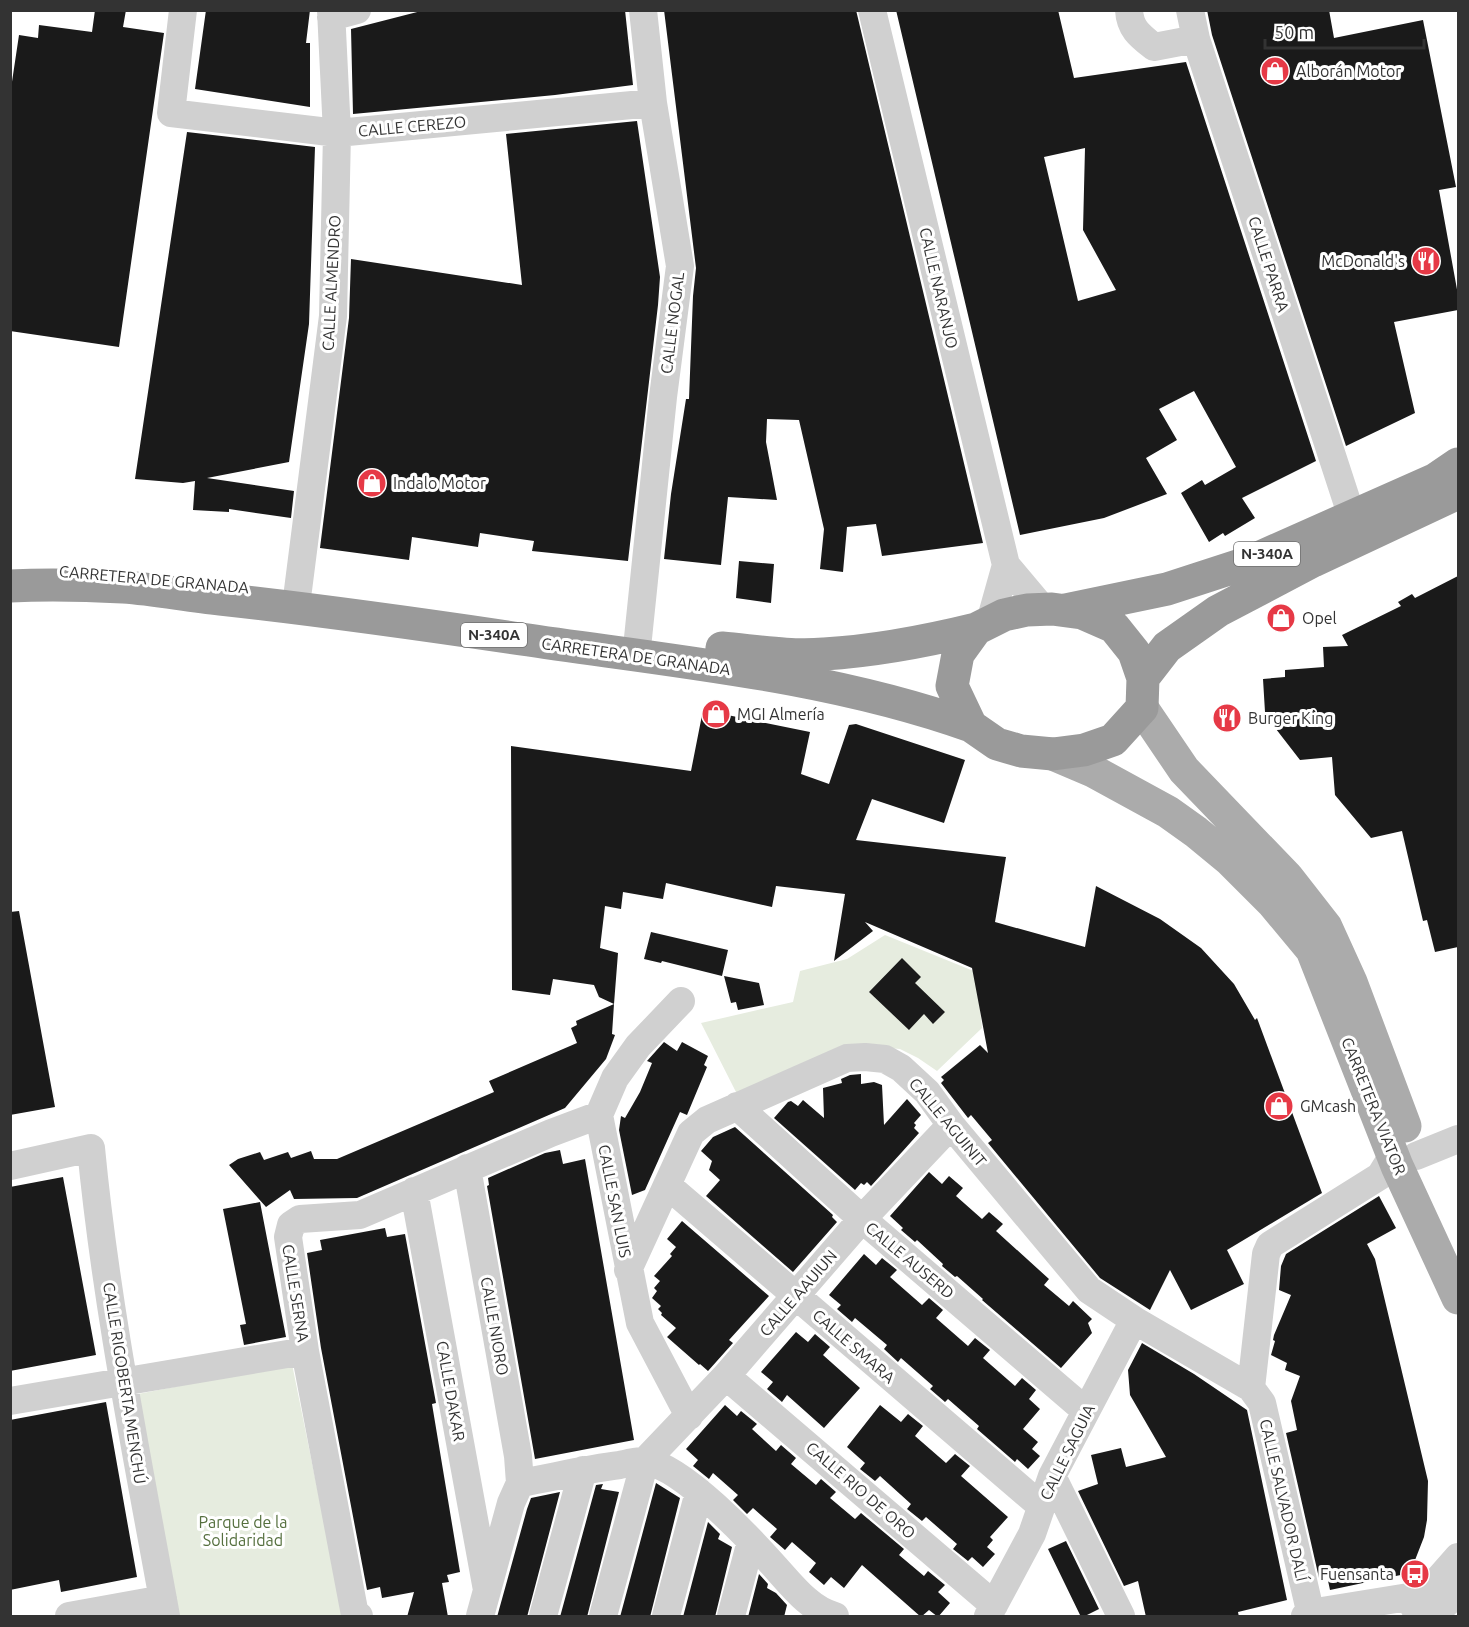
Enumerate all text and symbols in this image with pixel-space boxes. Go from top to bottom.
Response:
scale bar [1265,12,1424,50]
text: 50 m [1274,22,1314,42]
shop icon: Alborán Motor [1259,55,1291,87]
place label: Alborán Motor [1296,62,1401,80]
street label: CALLE CEREZO [357,112,467,140]
street label: CALLE PARRA [1245,214,1293,315]
street label: CALLE ALMENDRO [318,215,344,351]
street label: CALLE NARANJO [916,226,962,350]
restaurant icon: McDonald's [1410,245,1442,277]
place label: McDonald's [1321,252,1405,270]
street label: CALLE NOGAL [657,271,687,375]
shop icon: Indalo Motor [356,467,388,499]
place label: Indalo Motor [393,474,486,492]
road number: N-340A [1234,542,1300,566]
street label: CARRETERA DE GRANADA [58,562,250,596]
shop icon: Opel [1265,602,1297,634]
place label: Opel [1302,609,1337,627]
road number: N-340A [461,623,527,647]
street label: CARRETERA DE GRANADA [540,634,732,678]
shop icon: MGI Almería [700,698,732,730]
restaurant icon: Burger King [1211,702,1243,734]
place label: MGI Almería [737,705,825,723]
place label: Burger King [1248,709,1333,727]
street label: CARRETERA VIATOR [1338,1035,1410,1177]
street label: CALLE AGUINIT [906,1074,990,1170]
shop icon: GMcash [1263,1090,1295,1122]
place label: GMcash [1300,1097,1356,1115]
street label: CALLE SAN LUIS [595,1143,635,1259]
street label: CALLE AUSERD [862,1218,958,1302]
street label: CALLE SERNA [279,1243,313,1344]
street label: CALLE AAUIUN [756,1246,840,1340]
street label: CALLE NIORO [477,1275,513,1377]
street label: CALLE RIGOBERTA MENCHÚ [100,1281,152,1485]
street label: CALLE SMARA [809,1305,899,1387]
street label: CALLE DAKAR [433,1339,469,1443]
street label: CALLE SAGUIA [1036,1401,1098,1503]
street label: CALLE SALVADOR DALÍ [1257,1417,1314,1584]
street label: CALLE RIO DE ORO [803,1438,919,1542]
park label: Parque de la Solidaridad [199,1513,288,1549]
bus stop icon: Fuensanta [1399,1558,1431,1590]
place label: Fuensanta [1320,1565,1394,1583]

